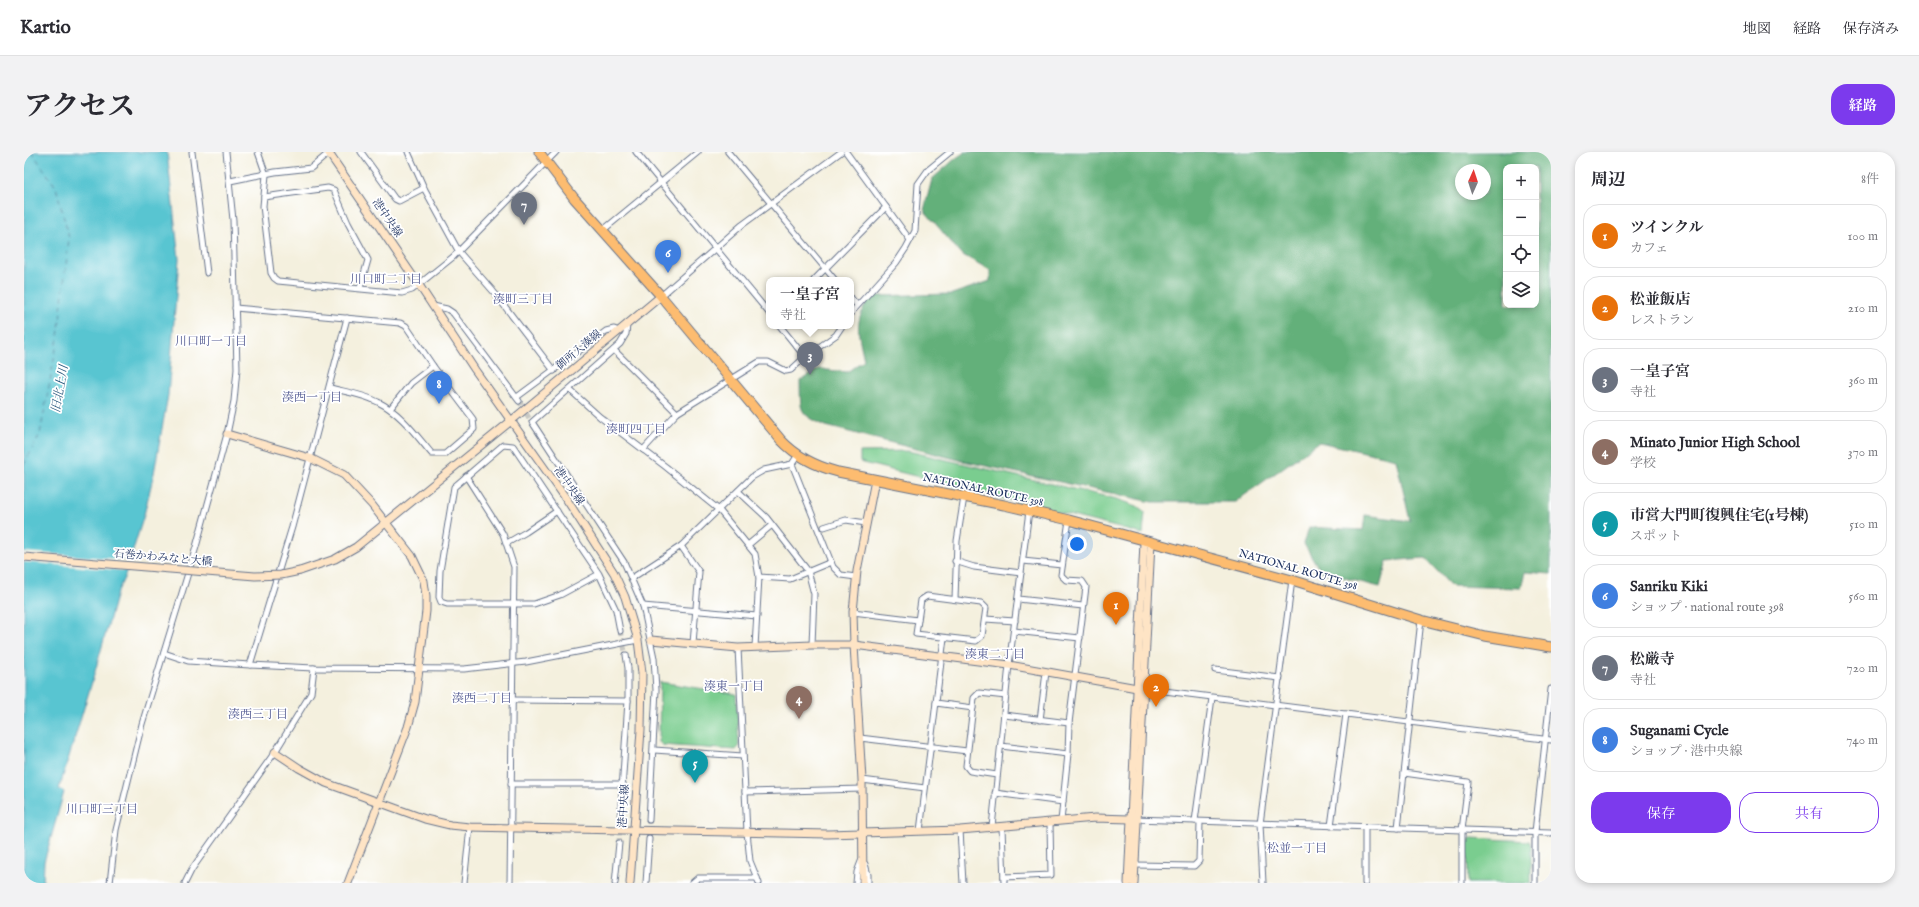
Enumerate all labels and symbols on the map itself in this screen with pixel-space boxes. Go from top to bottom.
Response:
north arrow [1455,164,1491,200]
pin: 7 [511,192,537,225]
street label: 港中央線 [369,196,405,240]
pin: 6 [655,240,681,273]
district label: 川口町二丁目 [350,272,422,287]
district label: 湊町三丁目 [493,292,553,307]
street label: 御所入湊線 [553,327,605,373]
district label: 川口町一丁目 [175,334,247,349]
pin: 3 [797,342,823,375]
water label: 旧北上川 [48,362,72,414]
pin: 8 [426,371,452,404]
district label: 湊西一丁目 [282,390,342,405]
district label: 湊町四丁目 [606,422,666,437]
street label: 港中央線 [551,464,587,508]
street label: NATIONAL ROUTE 398 [921,470,1045,510]
your location [1067,534,1087,554]
street label: NATIONAL ROUTE 398 [1237,546,1359,594]
street label: 石巻かわみなと大橋 [113,547,213,569]
pin: 1 [1103,592,1129,625]
district label: 湊東二丁目 [965,647,1025,662]
pin: 2 [1143,674,1169,707]
district label: 湊東一丁目 [704,679,764,694]
pin: 4 [786,686,812,719]
district label: 湊西二丁目 [452,691,512,706]
district label: 湊西三丁目 [228,707,288,722]
pin: 5 [682,750,708,783]
street label: 港中央線 [615,784,633,828]
district label: 川口町三丁目 [66,802,138,817]
district label: 松並一丁目 [1267,841,1327,856]

